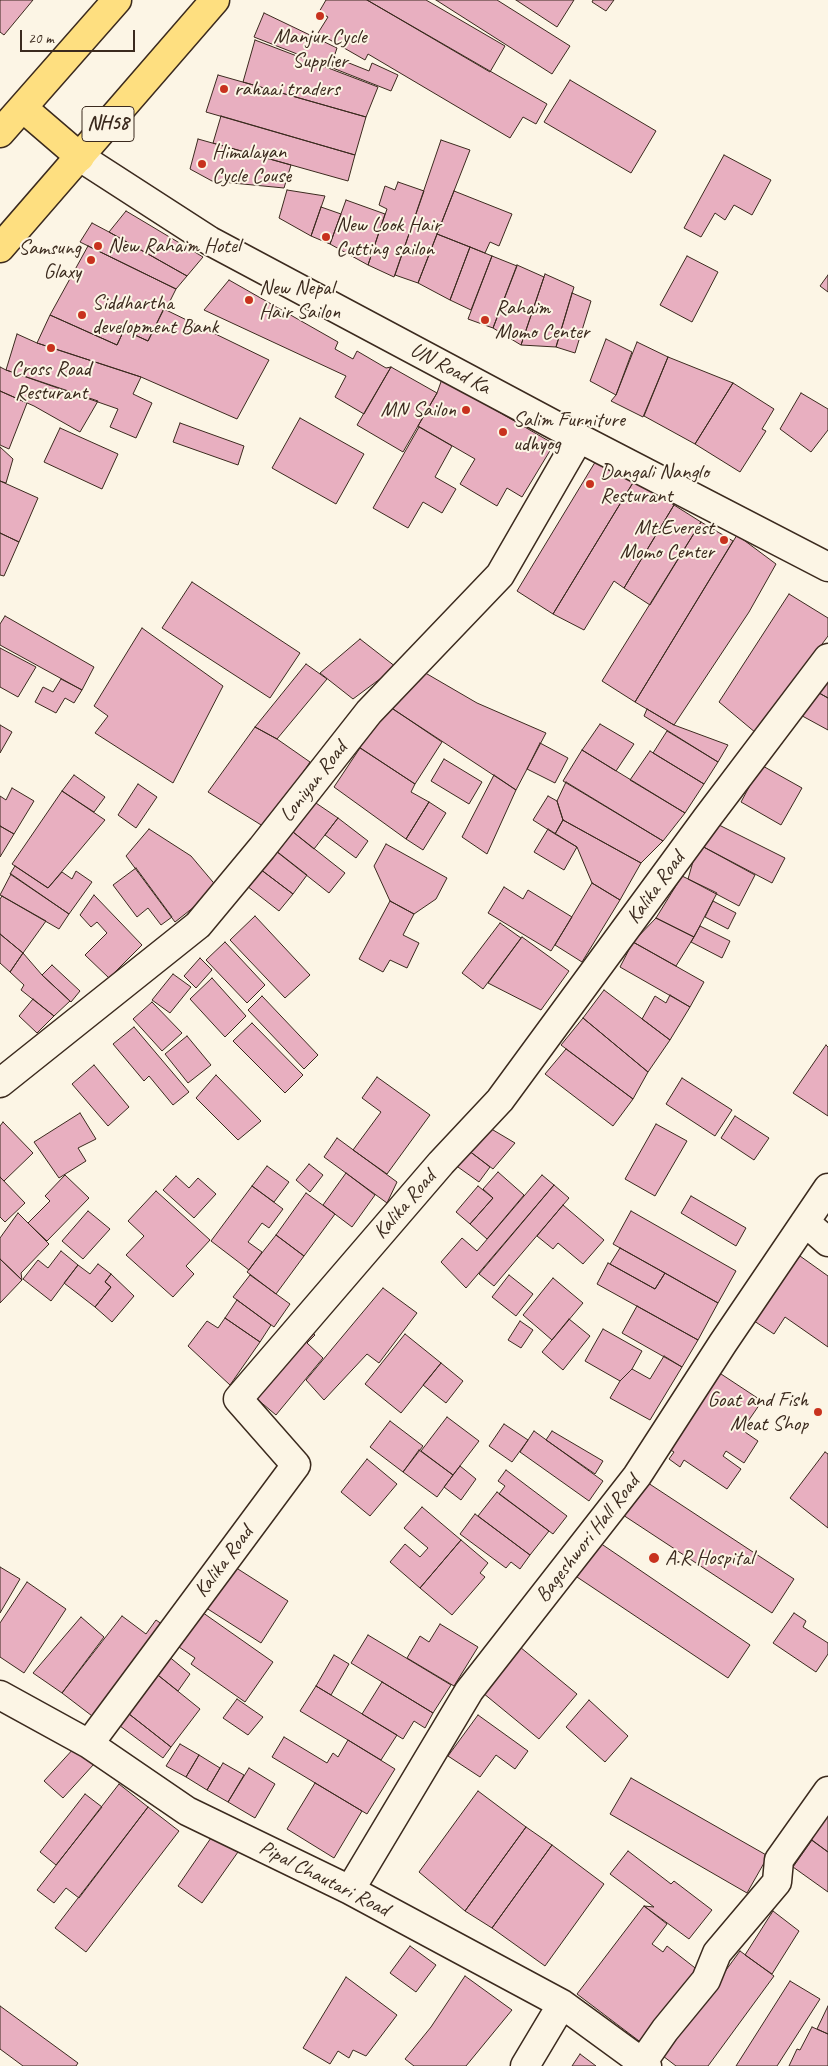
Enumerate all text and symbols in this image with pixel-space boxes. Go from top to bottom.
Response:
marker: Manjur Cycle Supplier [314,10,326,22]
scale bar [22,20,138,52]
place label: Manjur Cycle Supplier [273,24,367,74]
text: 20 m [28,29,54,48]
place label: rahaai traders [234,76,340,102]
marker: rahaai traders [218,83,230,95]
road number: NH58 [82,106,134,142]
place label: Himalayan Cycle Couse [212,139,291,189]
marker: Himalayan Cycle Couse [196,158,208,170]
place label: New Look Hair Cutting sailon [336,212,441,262]
marker: New Look Hair Cutting sailon [320,231,332,243]
place label: New Rahaim Hotel [108,233,240,259]
place label: Samsung Glaxy [18,235,81,285]
marker: New Rahaim Hotel [92,240,104,252]
marker: Samsung Glaxy [85,254,97,266]
place label: New Nepal Hair Sailon [259,275,340,325]
place label: Siddhartha development Bank [92,290,218,340]
marker: New Nepal Hair Sailon [243,294,255,306]
place label: Rahaim Momo Center [495,295,589,345]
marker: Siddhartha development Bank [76,309,88,321]
marker: Rahaim Momo Center [479,314,491,326]
street label: UN Road Ka [406,337,494,401]
marker: Cross Road Resturant [45,342,57,354]
place label: Cross Road Resturant [11,356,91,406]
place label: MN Sailon [380,397,456,423]
marker: MN Sailon [460,404,472,416]
place label: Salim Furniture udhyog [513,407,625,457]
marker: Salim Furniture udhyog [497,426,509,438]
place label: Dangali Nanglo Resturant [600,459,709,509]
marker: Dangali Nanglo Resturant [584,478,596,490]
place label: Mt.Everest Momo Center [620,515,714,565]
marker: Mt.Everest Momo Center [718,534,730,546]
street label: Loniyan Road [275,737,353,827]
street label: Kalika Road [621,847,691,929]
street label: Kalika Road [368,1165,442,1245]
place label: Goat and Fish Meat Shop [708,1387,808,1437]
marker: Goat and Fish Meat Shop [812,1406,824,1418]
street label: Bageshwori Hall Road [531,1470,645,1608]
street label: Kalika Road [189,1521,259,1603]
place label: A.R Hospital [665,1545,753,1571]
marker: A.R Hospital [647,1551,661,1565]
street label: Pipal Chautari Road [255,1835,393,1923]

